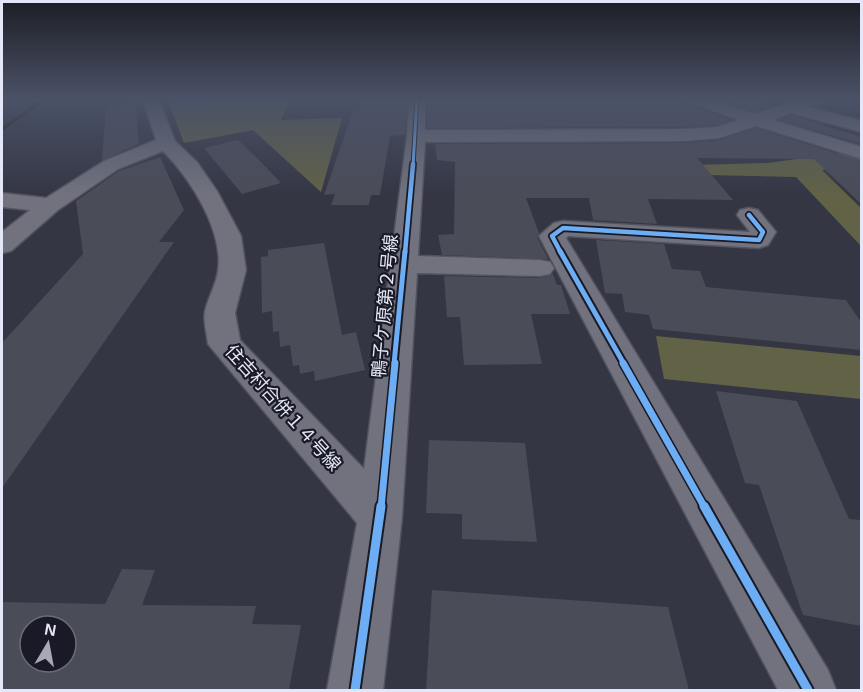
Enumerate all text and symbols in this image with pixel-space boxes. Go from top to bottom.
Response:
street label: 鴨子ケ原第２号線 [369,233,401,379]
street label: 住吉村合併１４号線 [221,341,345,475]
north arrow [18,614,78,674]
text: N [43,620,58,639]

